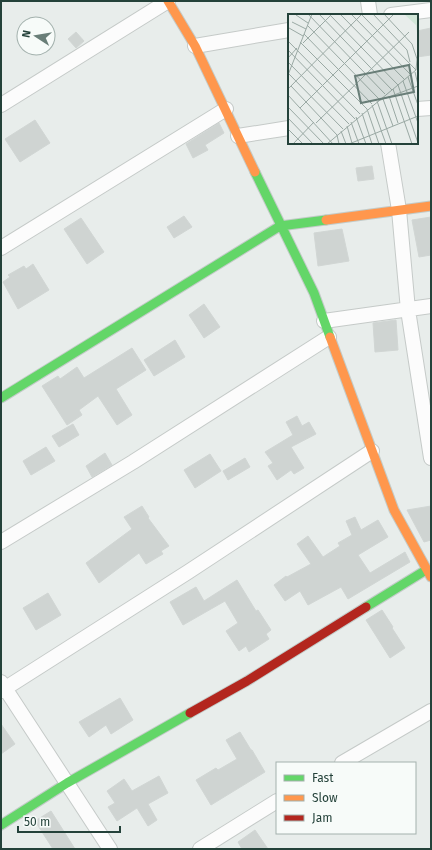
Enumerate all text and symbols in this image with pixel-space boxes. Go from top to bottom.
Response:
inset map [288,14,418,144]
north arrow [16,16,56,56]
text: N [20,29,34,39]
legend [276,762,416,834]
text: Fast [312,771,334,785]
text: Slow [312,791,338,805]
scale bar [18,808,120,834]
text: Jam [312,811,332,825]
text: 50 m [24,815,50,829]

